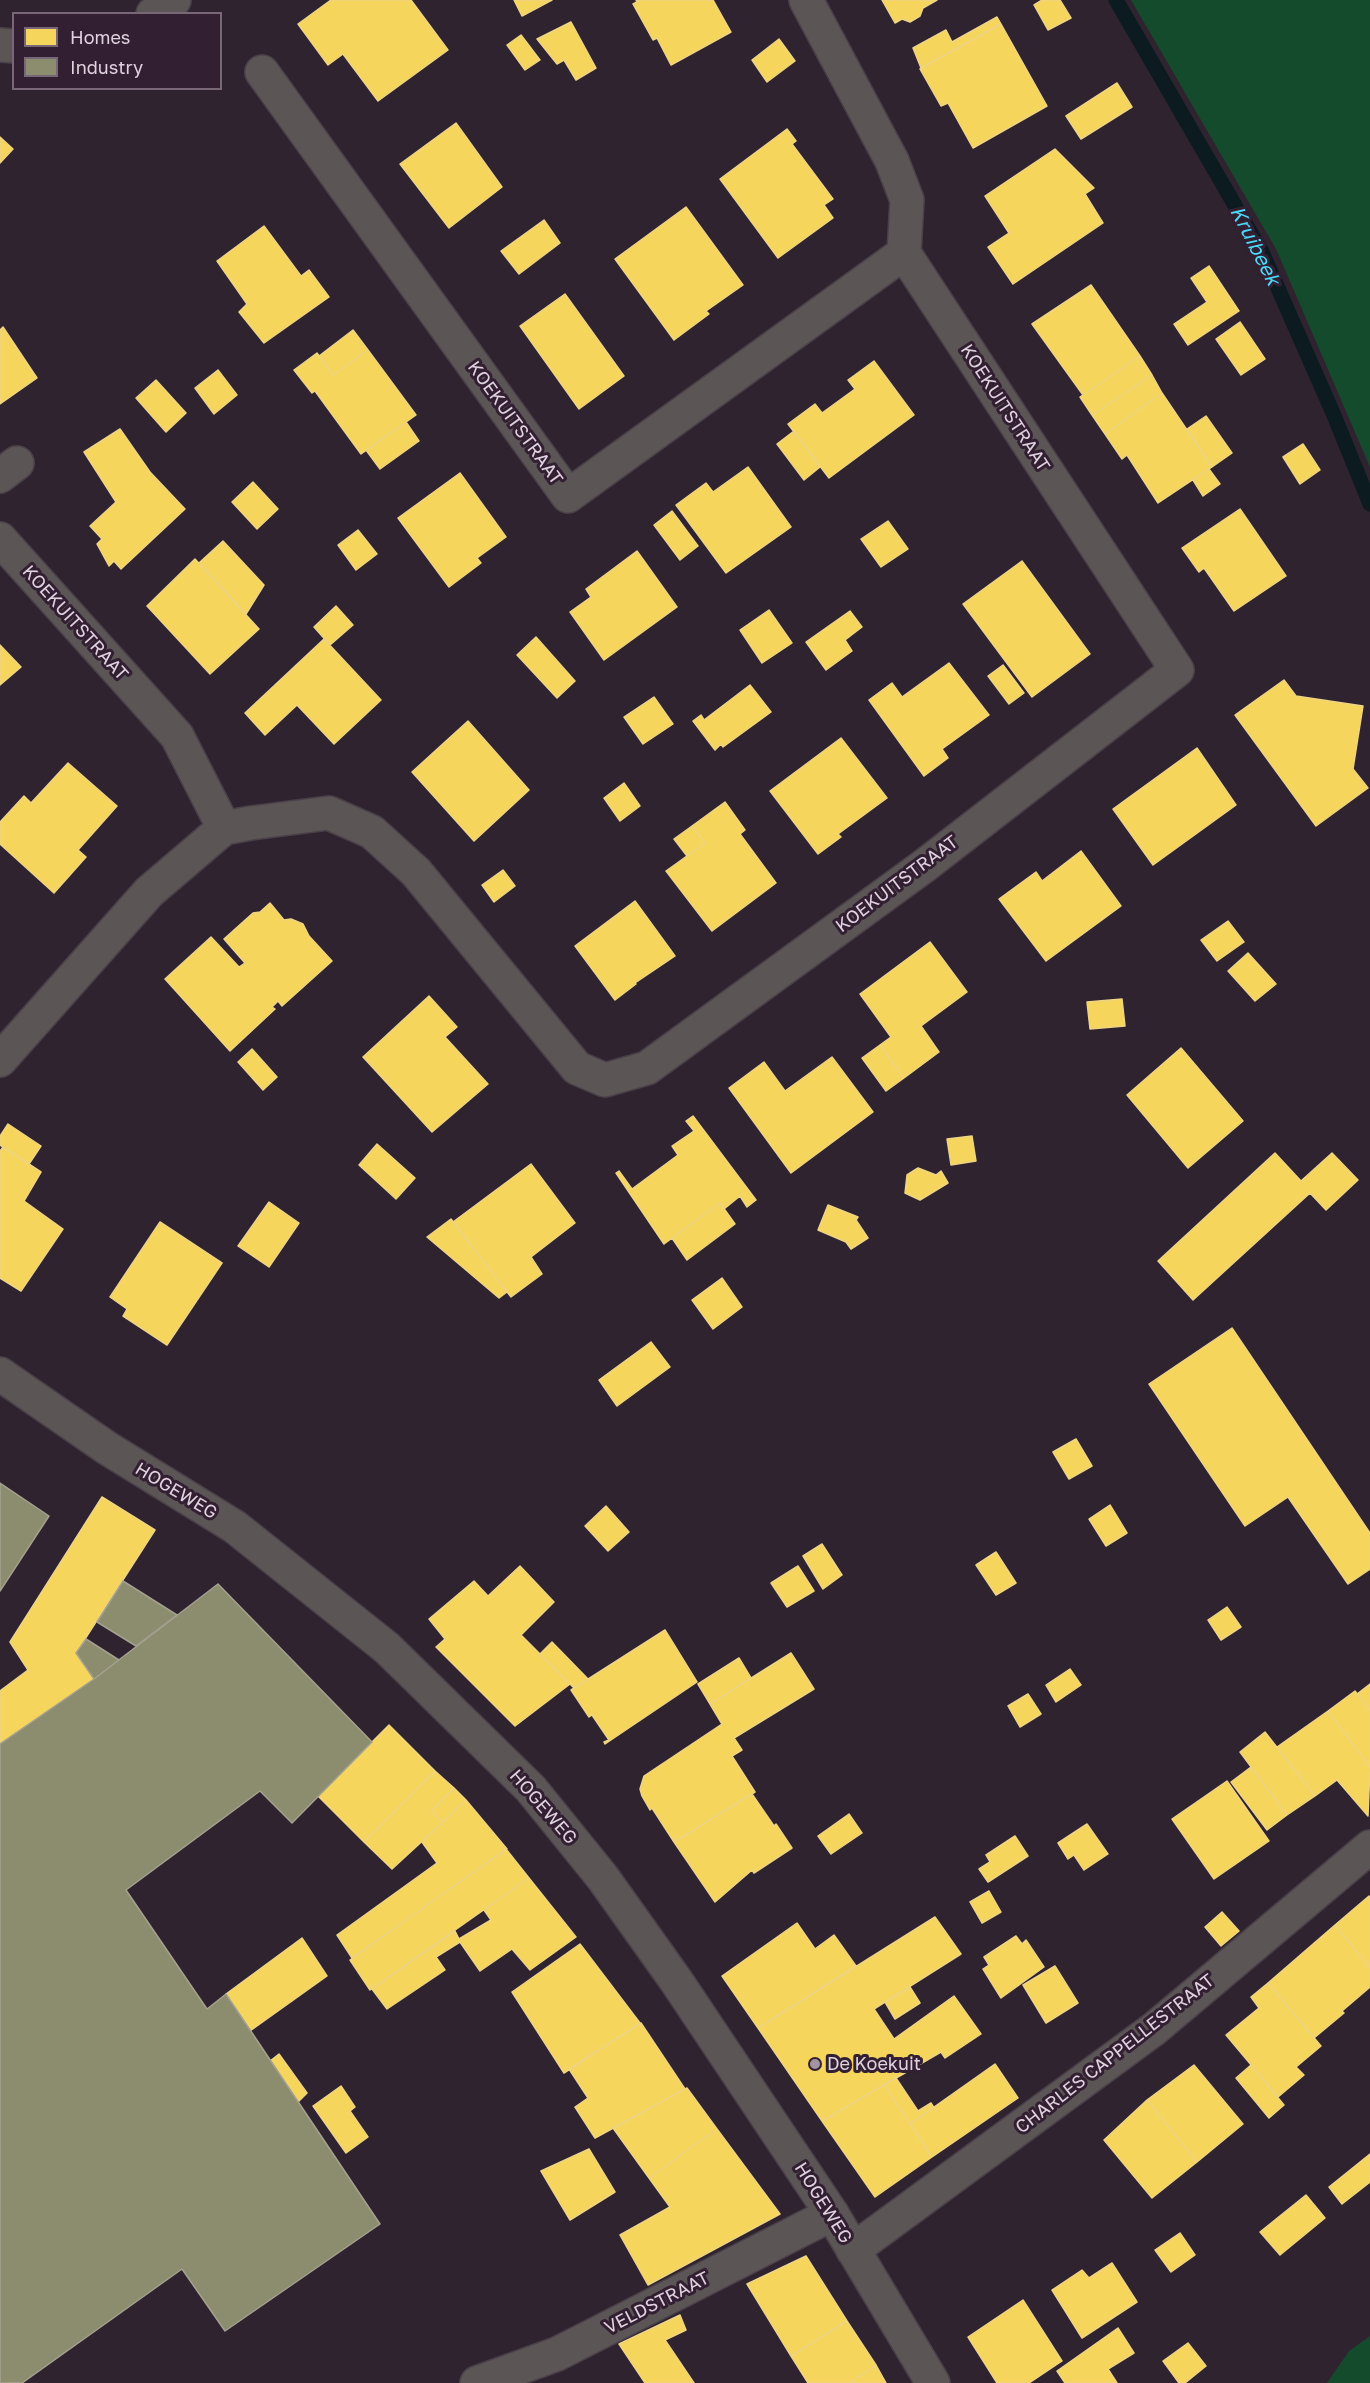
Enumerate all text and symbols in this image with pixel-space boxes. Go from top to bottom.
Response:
legend [12,12,222,90]
text: Homes [70,26,130,48]
text: Industry [70,56,143,78]
water label: Kruibeek [1225,202,1285,290]
street label: KOEKUITSTRAAT [956,340,1054,476]
street label: KOEKUITSTRAAT [463,357,567,489]
street label: KOEKUITSTRAAT [18,561,132,685]
street label: KOEKUITSTRAAT [832,831,962,937]
street label: HOGEWEG [131,1458,221,1524]
street label: HOGEWEG [505,1765,581,1849]
street label: CHARLES CAPPELLESTRAAT [1011,1970,1219,2138]
place label: De Koekuit [827,2053,921,2075]
marker: De Koekuit [808,2057,822,2071]
street label: HOGEWEG [790,2158,856,2248]
street label: VELDSTRAAT [601,2267,713,2339]

